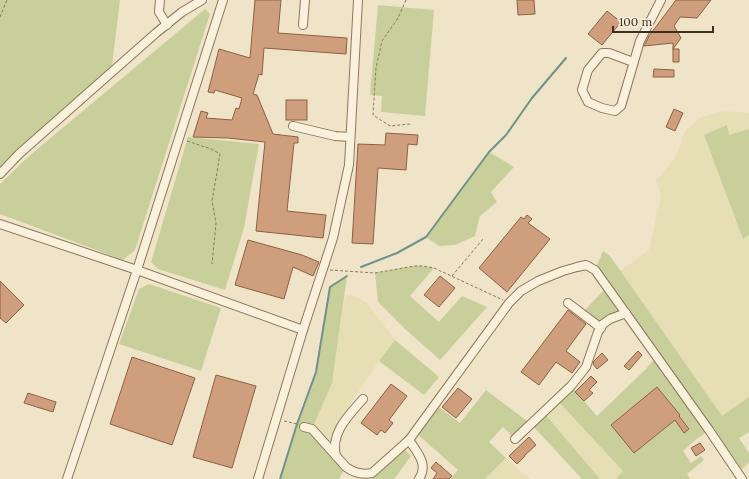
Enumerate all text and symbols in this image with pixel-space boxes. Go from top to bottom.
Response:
scale bar [613,8,713,34]
text: 100 m [619,14,652,29]

